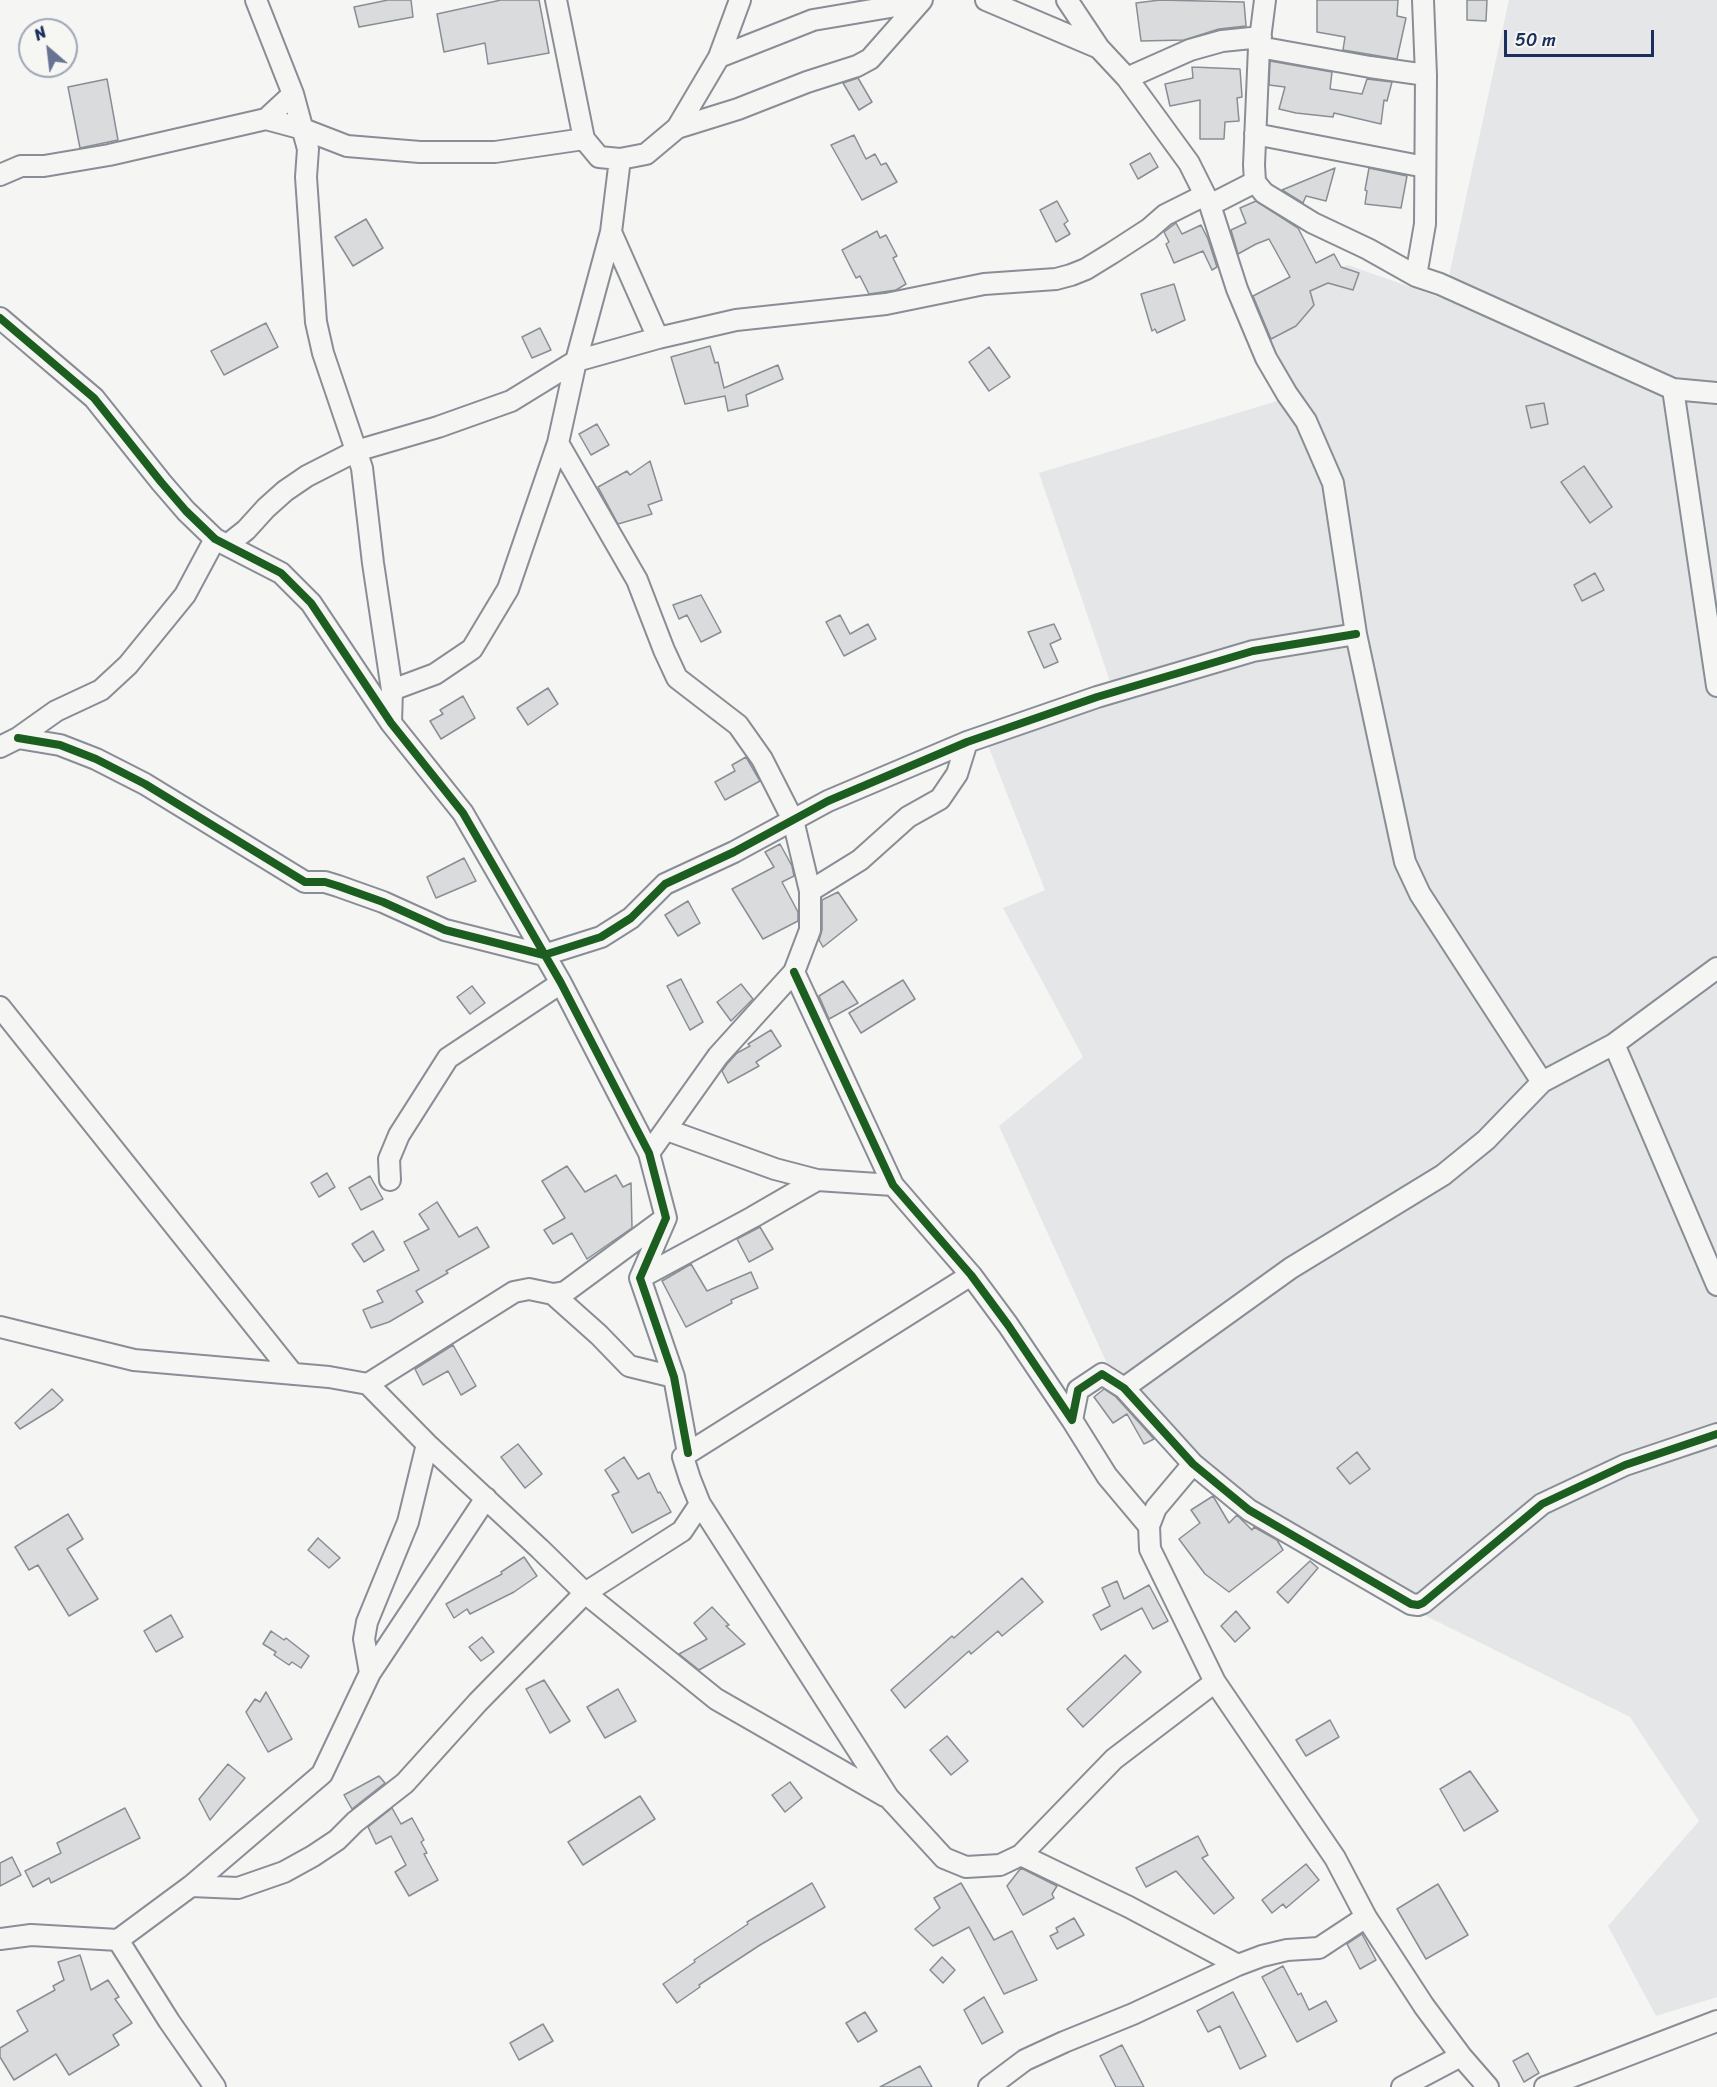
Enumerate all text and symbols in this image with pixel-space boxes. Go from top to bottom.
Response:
north arrow [18,18,78,78]
text: N [29,18,52,49]
scale bar [1507,18,1657,56]
text: 50 m [1515,24,1556,56]

